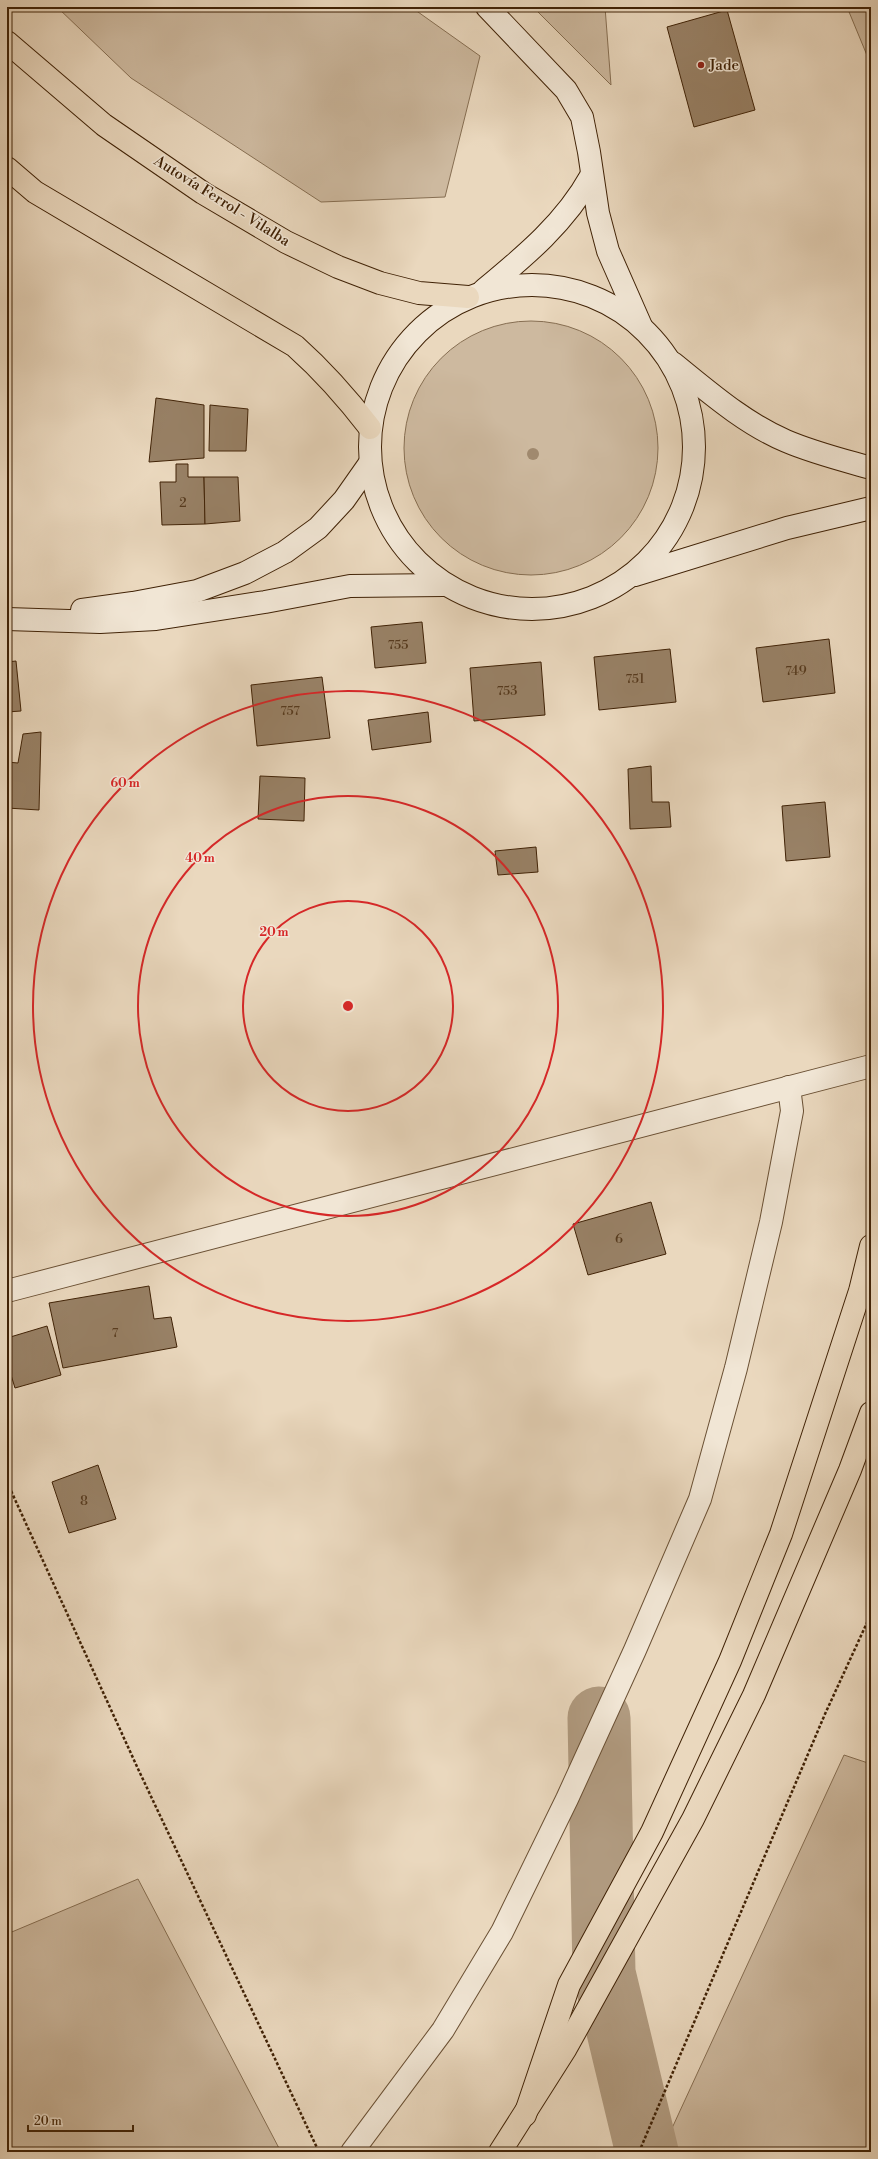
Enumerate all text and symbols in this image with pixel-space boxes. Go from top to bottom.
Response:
place label: Jade [708,56,739,75]
marker: Jade [696,60,706,70]
street label: Autovía Ferrol - Vilalba [150,151,294,251]
house number: 2 [179,495,187,511]
house number: 755 [388,637,408,653]
house number: 749 [785,663,807,679]
house number: 751 [625,671,645,687]
house number: 753 [497,683,517,699]
house number: 757 [280,703,300,719]
text: 60 m [110,776,140,791]
text: 40 m [185,851,215,866]
text: 20 m [259,925,289,940]
centre of rings [341,999,355,1013]
house number: 6 [615,1231,623,1247]
house number: 7 [112,1325,119,1341]
house number: 8 [80,1493,88,1509]
scale bar [28,2107,133,2133]
text: 20 m [34,2114,62,2129]

